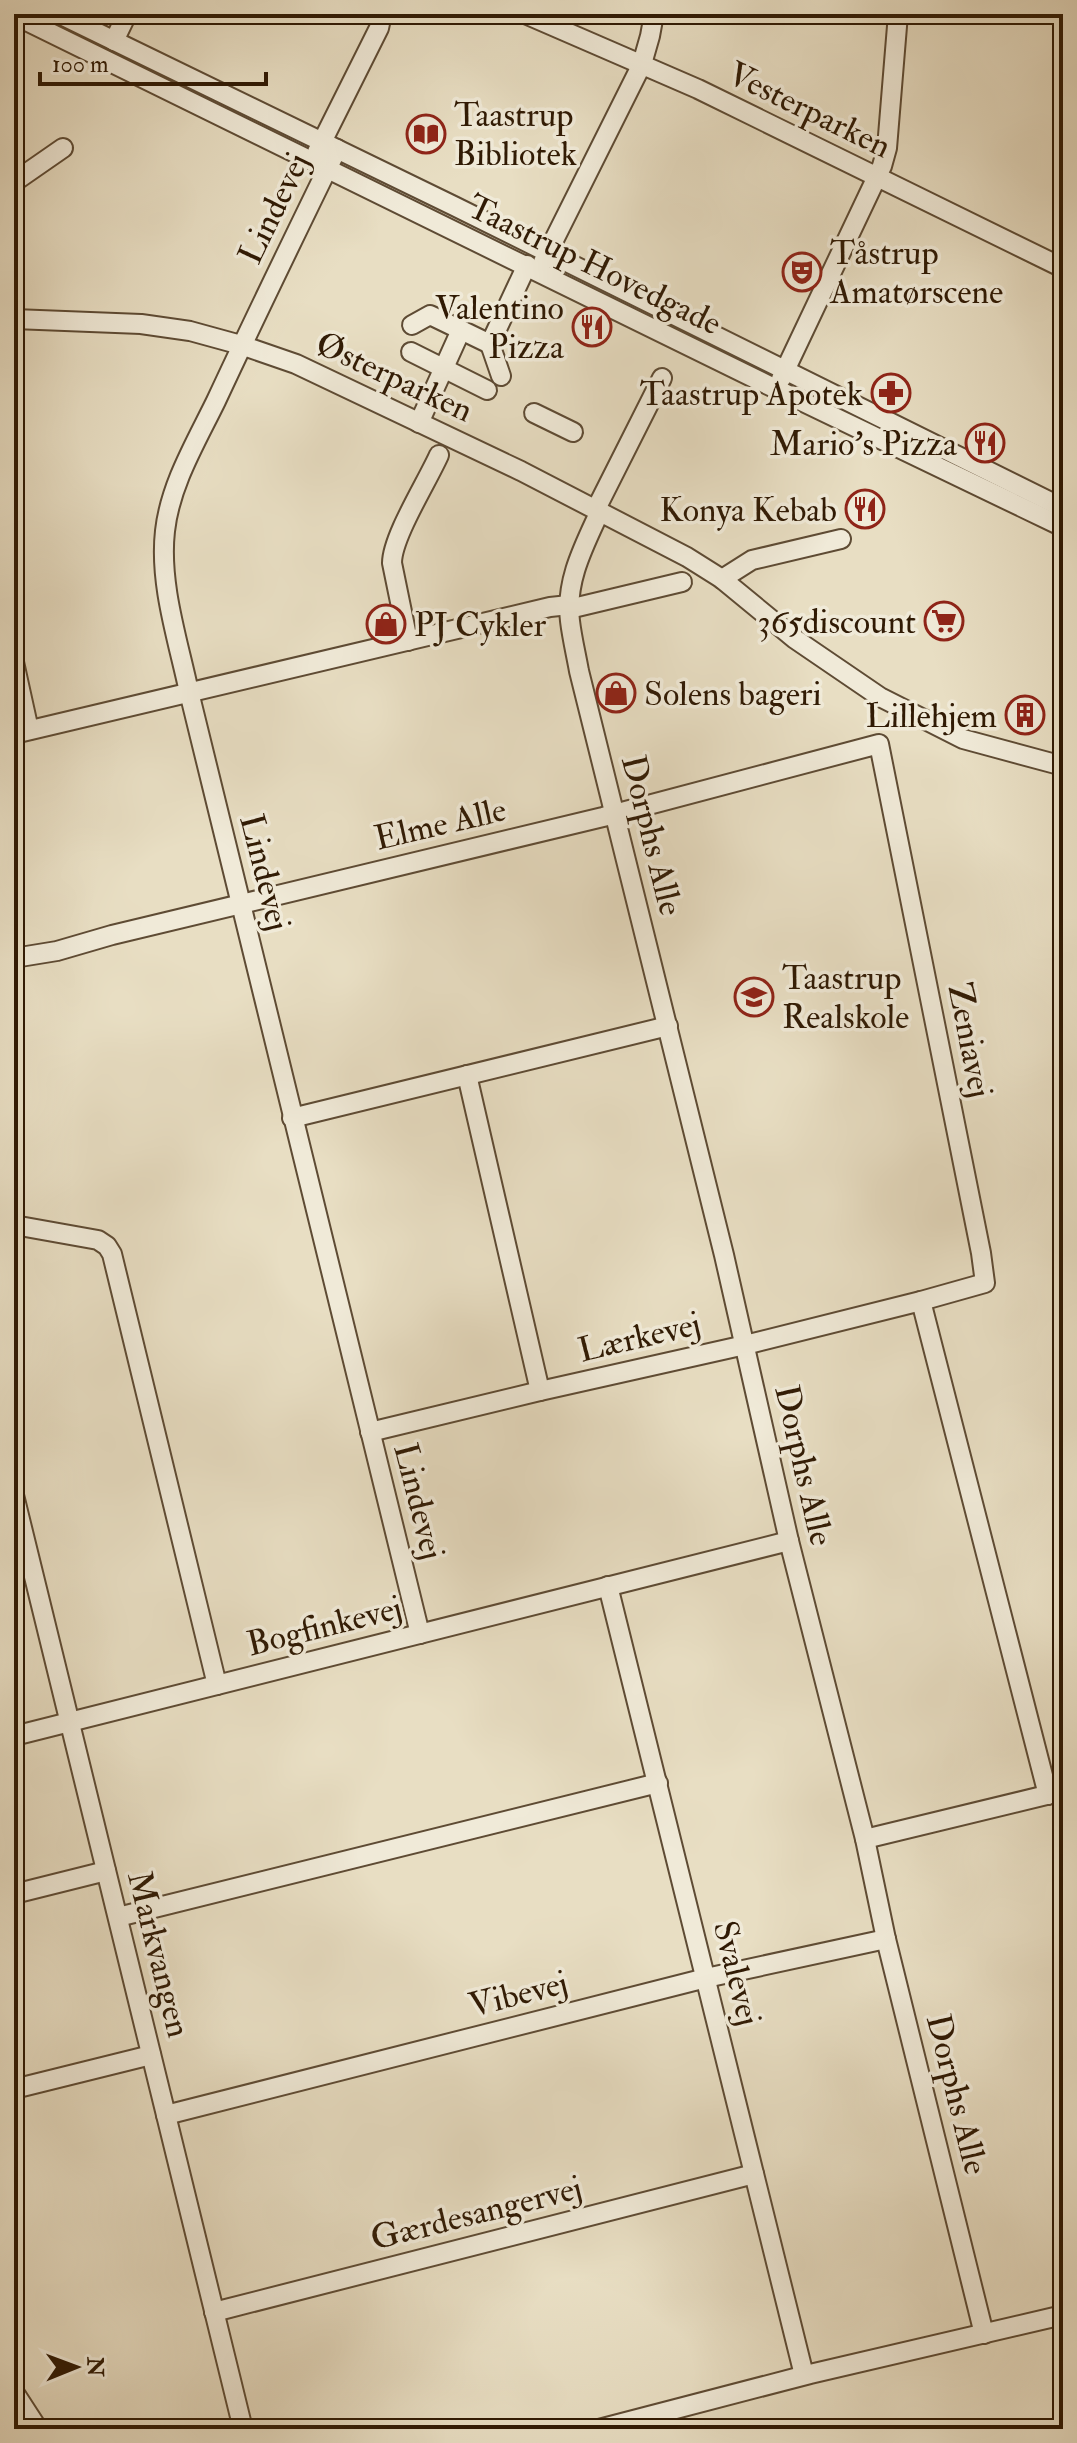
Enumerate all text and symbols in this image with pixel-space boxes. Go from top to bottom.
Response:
scale bar [40,36,266,86]
text: 100 m [52,49,109,80]
street label: Vesterparken [721,52,898,168]
place label: Taastrup Bibliotek [454,94,577,176]
library icon: Taastrup Bibliotek [405,113,447,155]
street label: Lindevej [229,146,320,271]
street label: Taastrup Hovedgade [460,185,728,345]
place label: Tåstrup Amatørscene [829,232,1003,314]
theatre icon: Tåstrup Amatørscene [781,251,823,293]
place label: Valentino Pizza [435,287,565,369]
restaurant icon: Valentino Pizza [571,306,613,348]
street label: Østerparken [309,322,480,432]
pharmacy icon: Taastrup Apotek [870,372,912,414]
place label: Taastrup Apotek [640,373,863,416]
restaurant icon: Mario's Pizza [964,422,1006,464]
place label: Mario's Pizza [770,423,958,466]
restaurant icon: Konya Kebab [844,488,886,530]
place label: Konya Kebab [659,489,837,532]
supermarket icon: 365discount [923,600,965,642]
place label: 365discount [758,601,916,644]
shop icon: PJ Cykler [365,603,407,645]
place label: PJ Cykler [414,604,547,647]
shop icon: Solens bageri [595,672,637,714]
place label: Solens bageri [644,673,822,716]
building icon: Lillehjem [1004,694,1046,736]
place label: Lillehjem [866,695,997,738]
street label: Dorphs Alle [611,751,692,920]
street label: Elme Alle [370,788,510,860]
street label: Lindevej [229,810,300,935]
place label: Taastrup Realskole [782,957,909,1039]
school or university icon: Taastrup Realskole [733,976,775,1018]
street label: Zeniavej [937,979,1002,1101]
street label: Lærkevej [574,1303,705,1372]
street label: Dorphs Alle [764,1381,843,1550]
street label: Lindevej [383,1439,454,1564]
street label: Bogfinkevej [242,1586,406,1666]
street label: Markvangen [117,1867,200,2042]
street label: Svalevej [703,1917,770,2030]
street label: Vibevej [465,1961,572,2027]
street label: Dorphs Alle [916,2010,997,2179]
street label: Gærdesangervej [366,2166,586,2260]
north arrow [36,2327,116,2407]
text: N [81,2356,109,2377]

